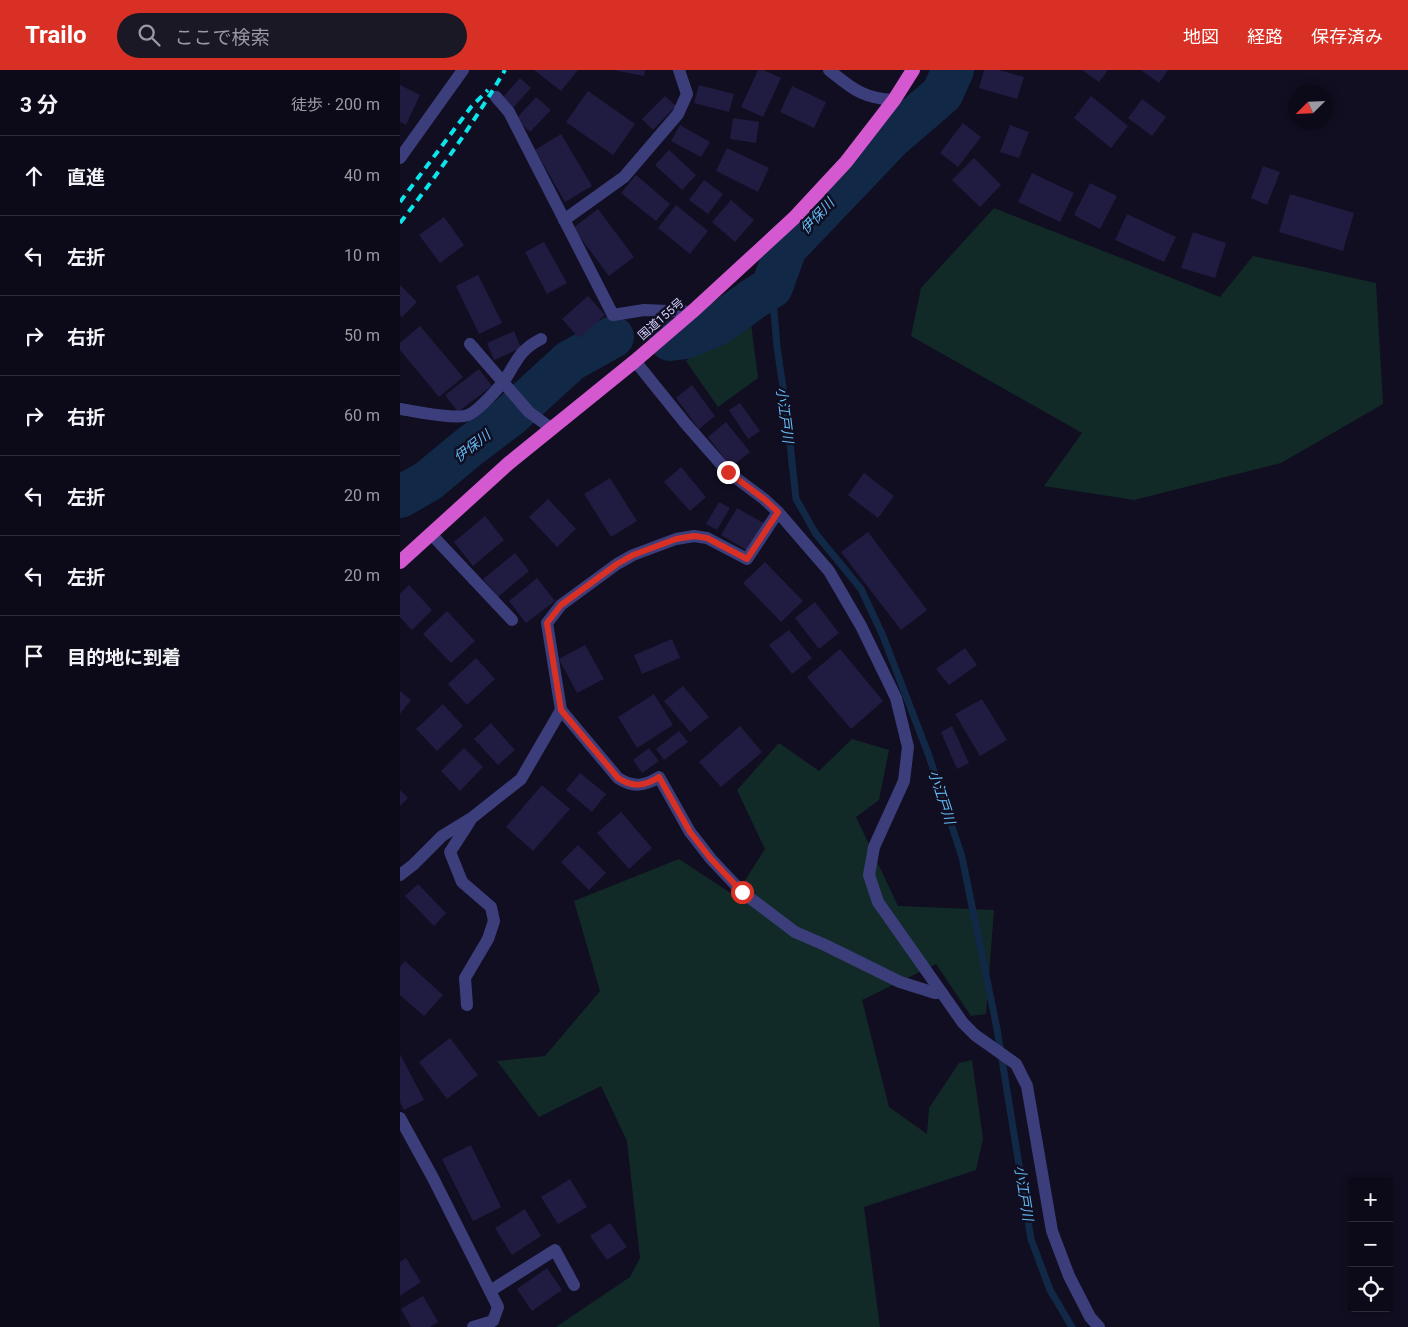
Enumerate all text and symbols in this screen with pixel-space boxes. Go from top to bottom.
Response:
search box [117,13,467,58]
text: Trailo [25,21,87,49]
icon: search [135,21,163,49]
text: ここで検索 [175,26,270,49]
text: 地図 [1183,26,1219,47]
text: 経路 [1247,26,1283,47]
text: 保存済み [1311,26,1383,47]
north arrow [1288,85,1333,130]
text: 3 分 [20,93,58,117]
text: 徒歩 · 200 m [291,95,380,114]
icon: ahead [20,162,48,190]
text: 直進 [67,166,105,189]
text: 40 m [344,166,380,185]
water label: 伊保川 [797,194,839,237]
icon: left [20,242,48,270]
text: 左折 [67,246,105,269]
text: 10 m [344,246,380,265]
street label: 国道155号 [635,295,687,343]
icon: right [20,322,48,350]
text: 右折 [67,326,105,349]
text: 50 m [344,326,380,345]
water label: 小江戸川 [774,386,797,446]
icon: right [20,402,48,430]
text: 右折 [67,406,105,429]
text: 60 m [344,406,380,425]
water label: 伊保川 [451,426,495,465]
route end [717,461,740,484]
icon: left [20,482,48,510]
text: 左折 [67,486,105,509]
text: 20 m [344,486,380,505]
icon: left [20,562,48,590]
text: 左折 [67,566,105,589]
text: 20 m [344,566,380,585]
icon: arrive [20,642,48,670]
text: 目的地に到着 [67,646,181,669]
water label: 小江戸川 [926,768,959,828]
route start [731,881,754,904]
water label: 小江戸川 [1012,1164,1037,1224]
map controls [1348,1177,1393,1312]
button: + [1348,1177,1393,1222]
button: − [1348,1222,1393,1267]
button: locate [1348,1267,1393,1312]

